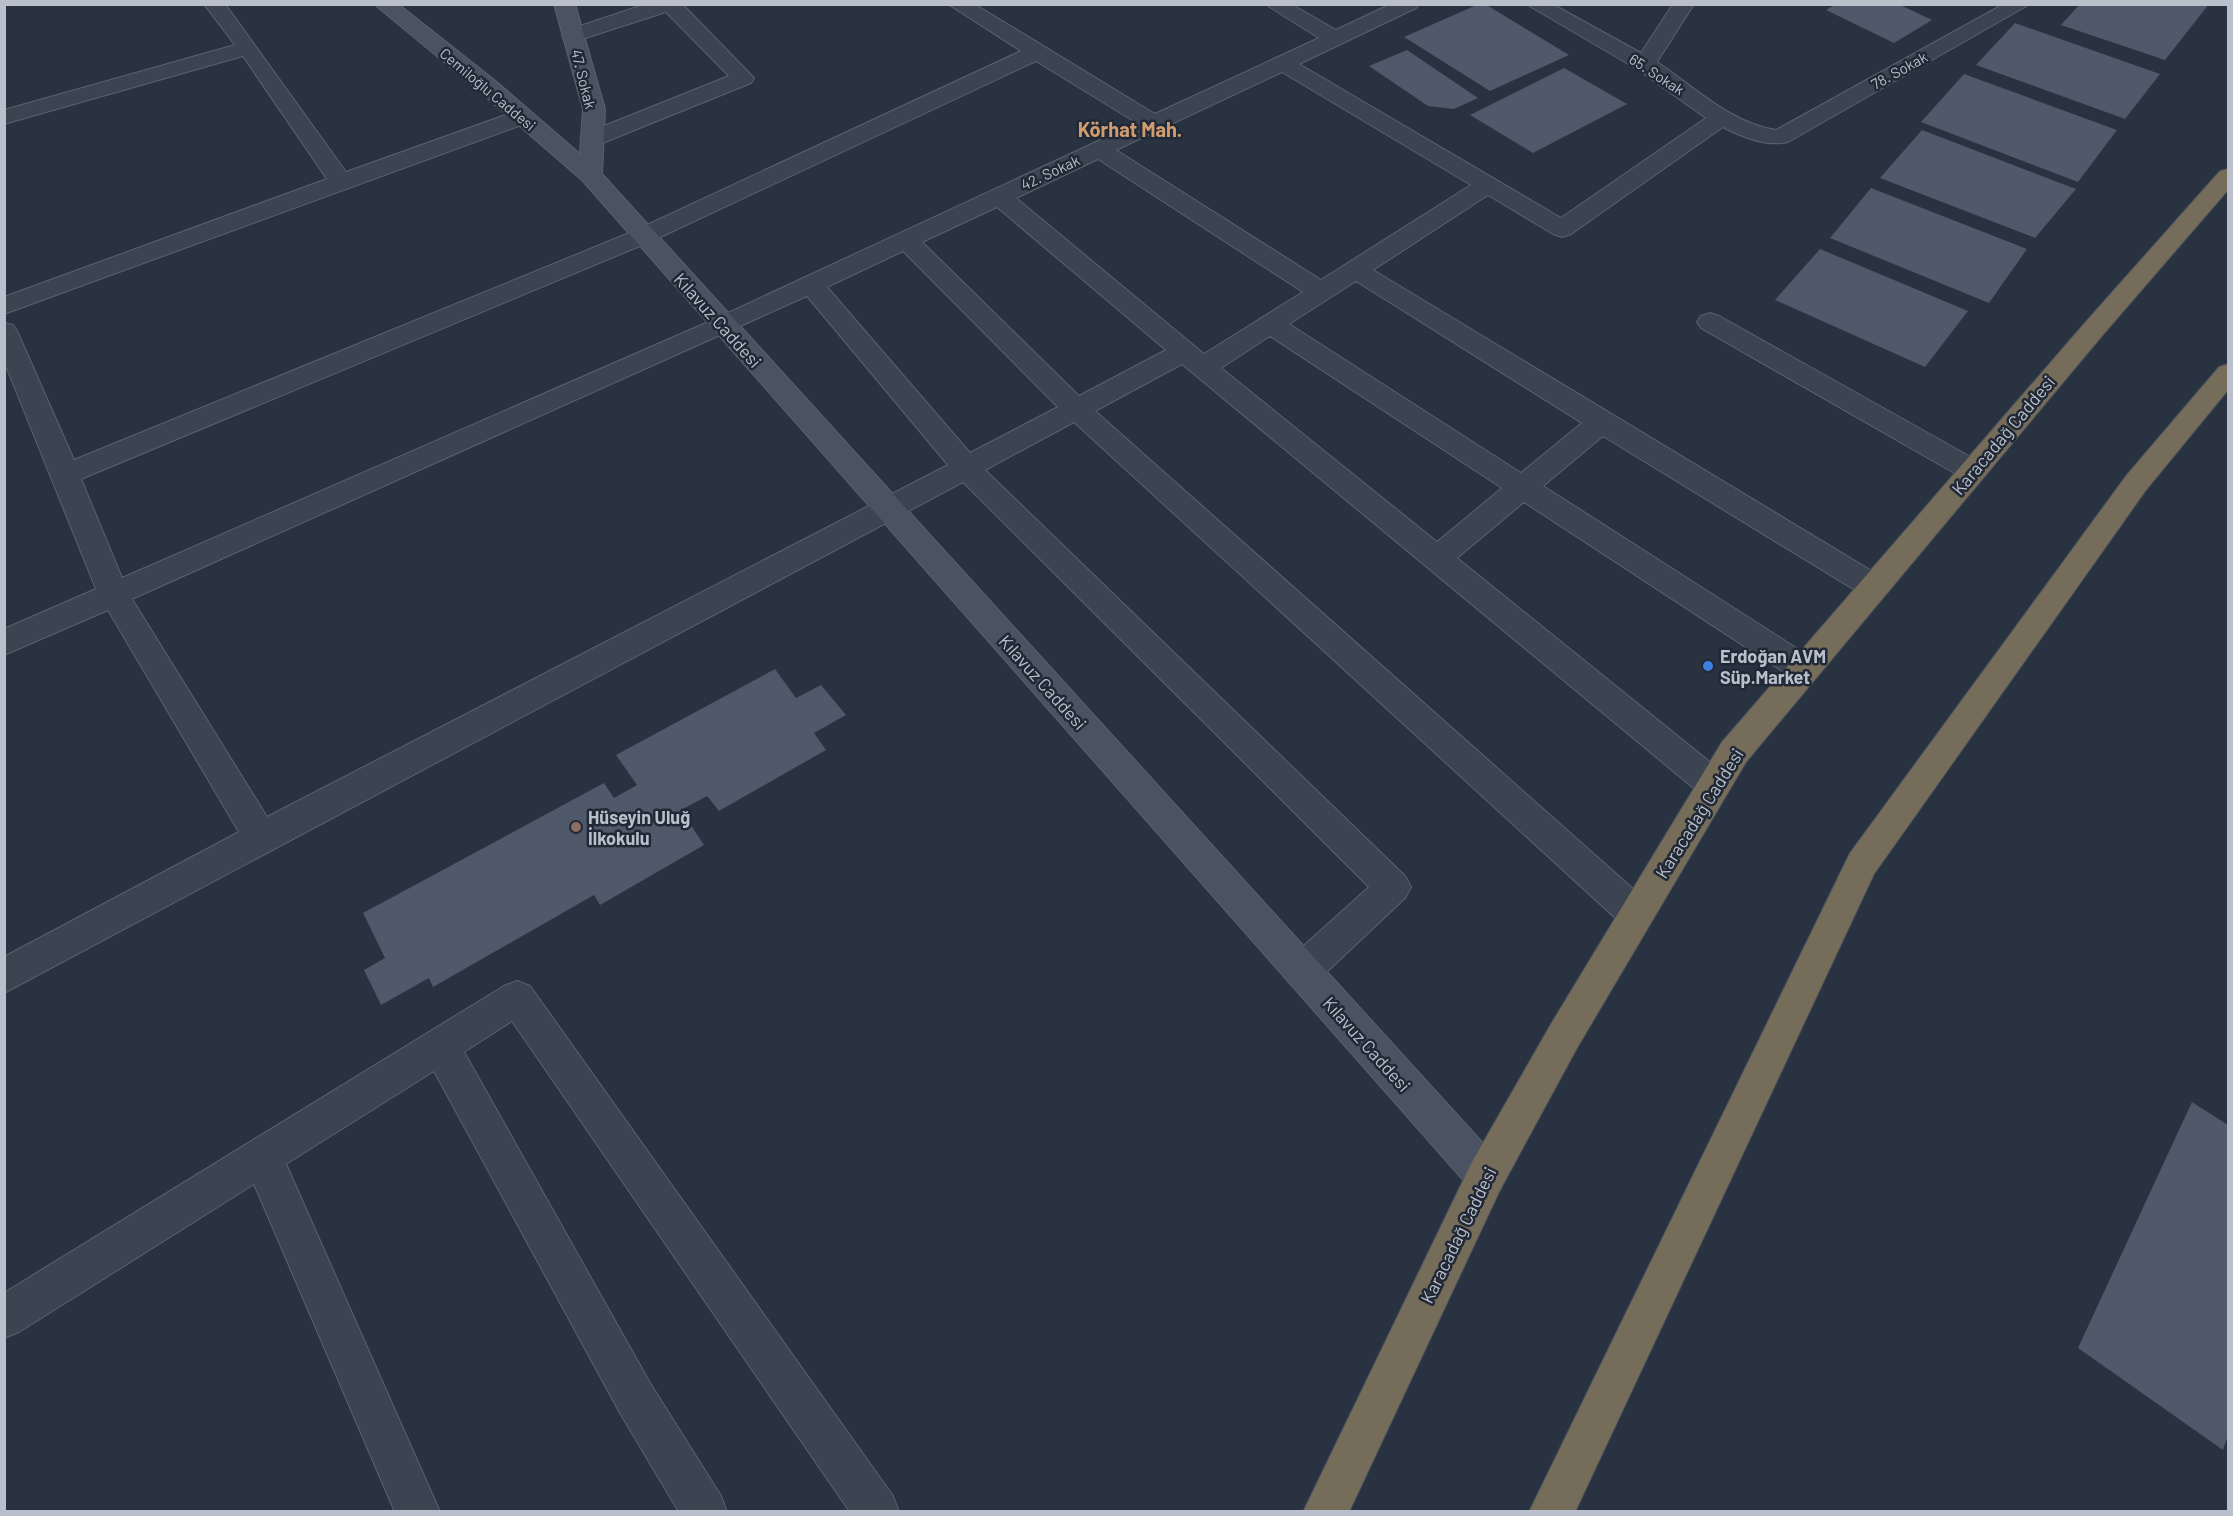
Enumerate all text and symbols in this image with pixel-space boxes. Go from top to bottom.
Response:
street label: Cemiloğlu Caddesi [436,44,540,134]
street label: 47. Sokak [568,47,600,111]
street label: 78. Sokak [1868,47,1931,93]
street label: 65. Sokak [1626,50,1688,99]
district label: Körhat Mah. [1078,117,1182,141]
street label: 42. Sokak [1018,150,1083,193]
street label: Kılavuz Caddesi [670,268,766,372]
street label: Karacadağ Caddesi [1947,371,2059,499]
street label: Kılavuz Caddesi [995,630,1091,734]
place label: Erdoğan AVM Süp.Market [1720,645,1826,688]
marker: Erdoğan AVM Süp.Market [1701,659,1715,673]
street label: Karacadağ Caddesi [1650,744,1748,882]
place label: Hüseyin Uluğ İlkokulu [588,806,690,849]
marker: Hüseyin Uluğ İlkokulu [569,820,583,834]
street label: Kılavuz Caddesi [1319,992,1415,1096]
street label: Karacadağ Caddesi [1415,1163,1501,1307]

